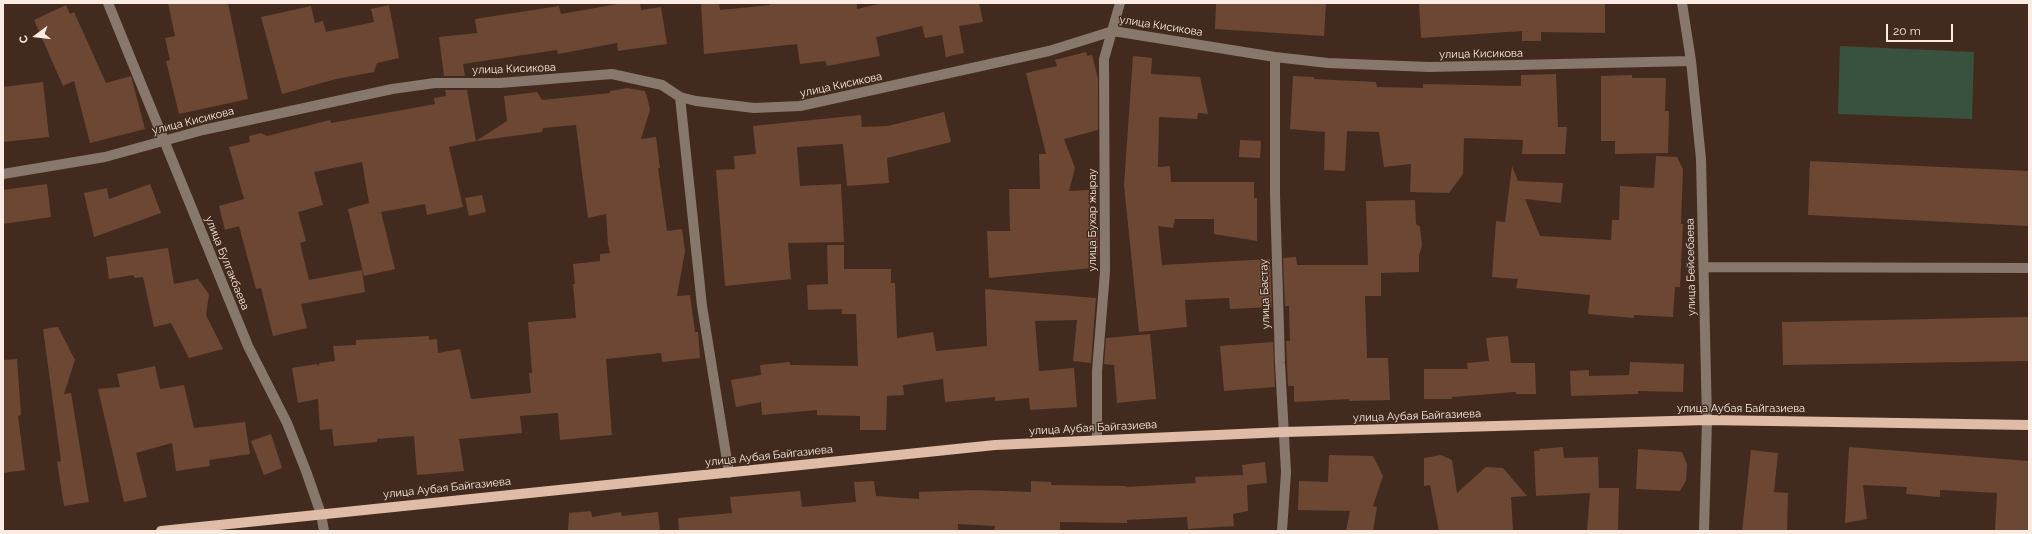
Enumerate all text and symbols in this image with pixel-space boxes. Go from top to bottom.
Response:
street label: улица Кисикова [1119,13,1203,39]
north arrow [16,16,56,56]
scale bar [1888,16,1955,42]
text: 20 m [1893,24,1921,38]
text: С [17,34,31,45]
street label: улица Кисикова [1439,47,1523,61]
street label: улица Кисикова [472,61,556,77]
street label: улица Кисикова [799,70,883,100]
street label: улица Кисикова [151,104,235,138]
street label: улица Бухар жырау [1086,169,1100,271]
street label: улица Булгакбаева [202,214,252,312]
street label: улица Бейсебаева [1684,218,1698,316]
street label: улица Бастау [1257,259,1273,329]
street label: улица Аубая Байгазиева [1677,402,1805,416]
street label: улица Аубая Байгазиева [1353,407,1481,425]
street label: улица Аубая Байгазиева [1029,418,1157,438]
street label: улица Аубая Байгазиева [705,443,833,469]
street label: улица Аубая Байгазиева [383,475,511,501]

